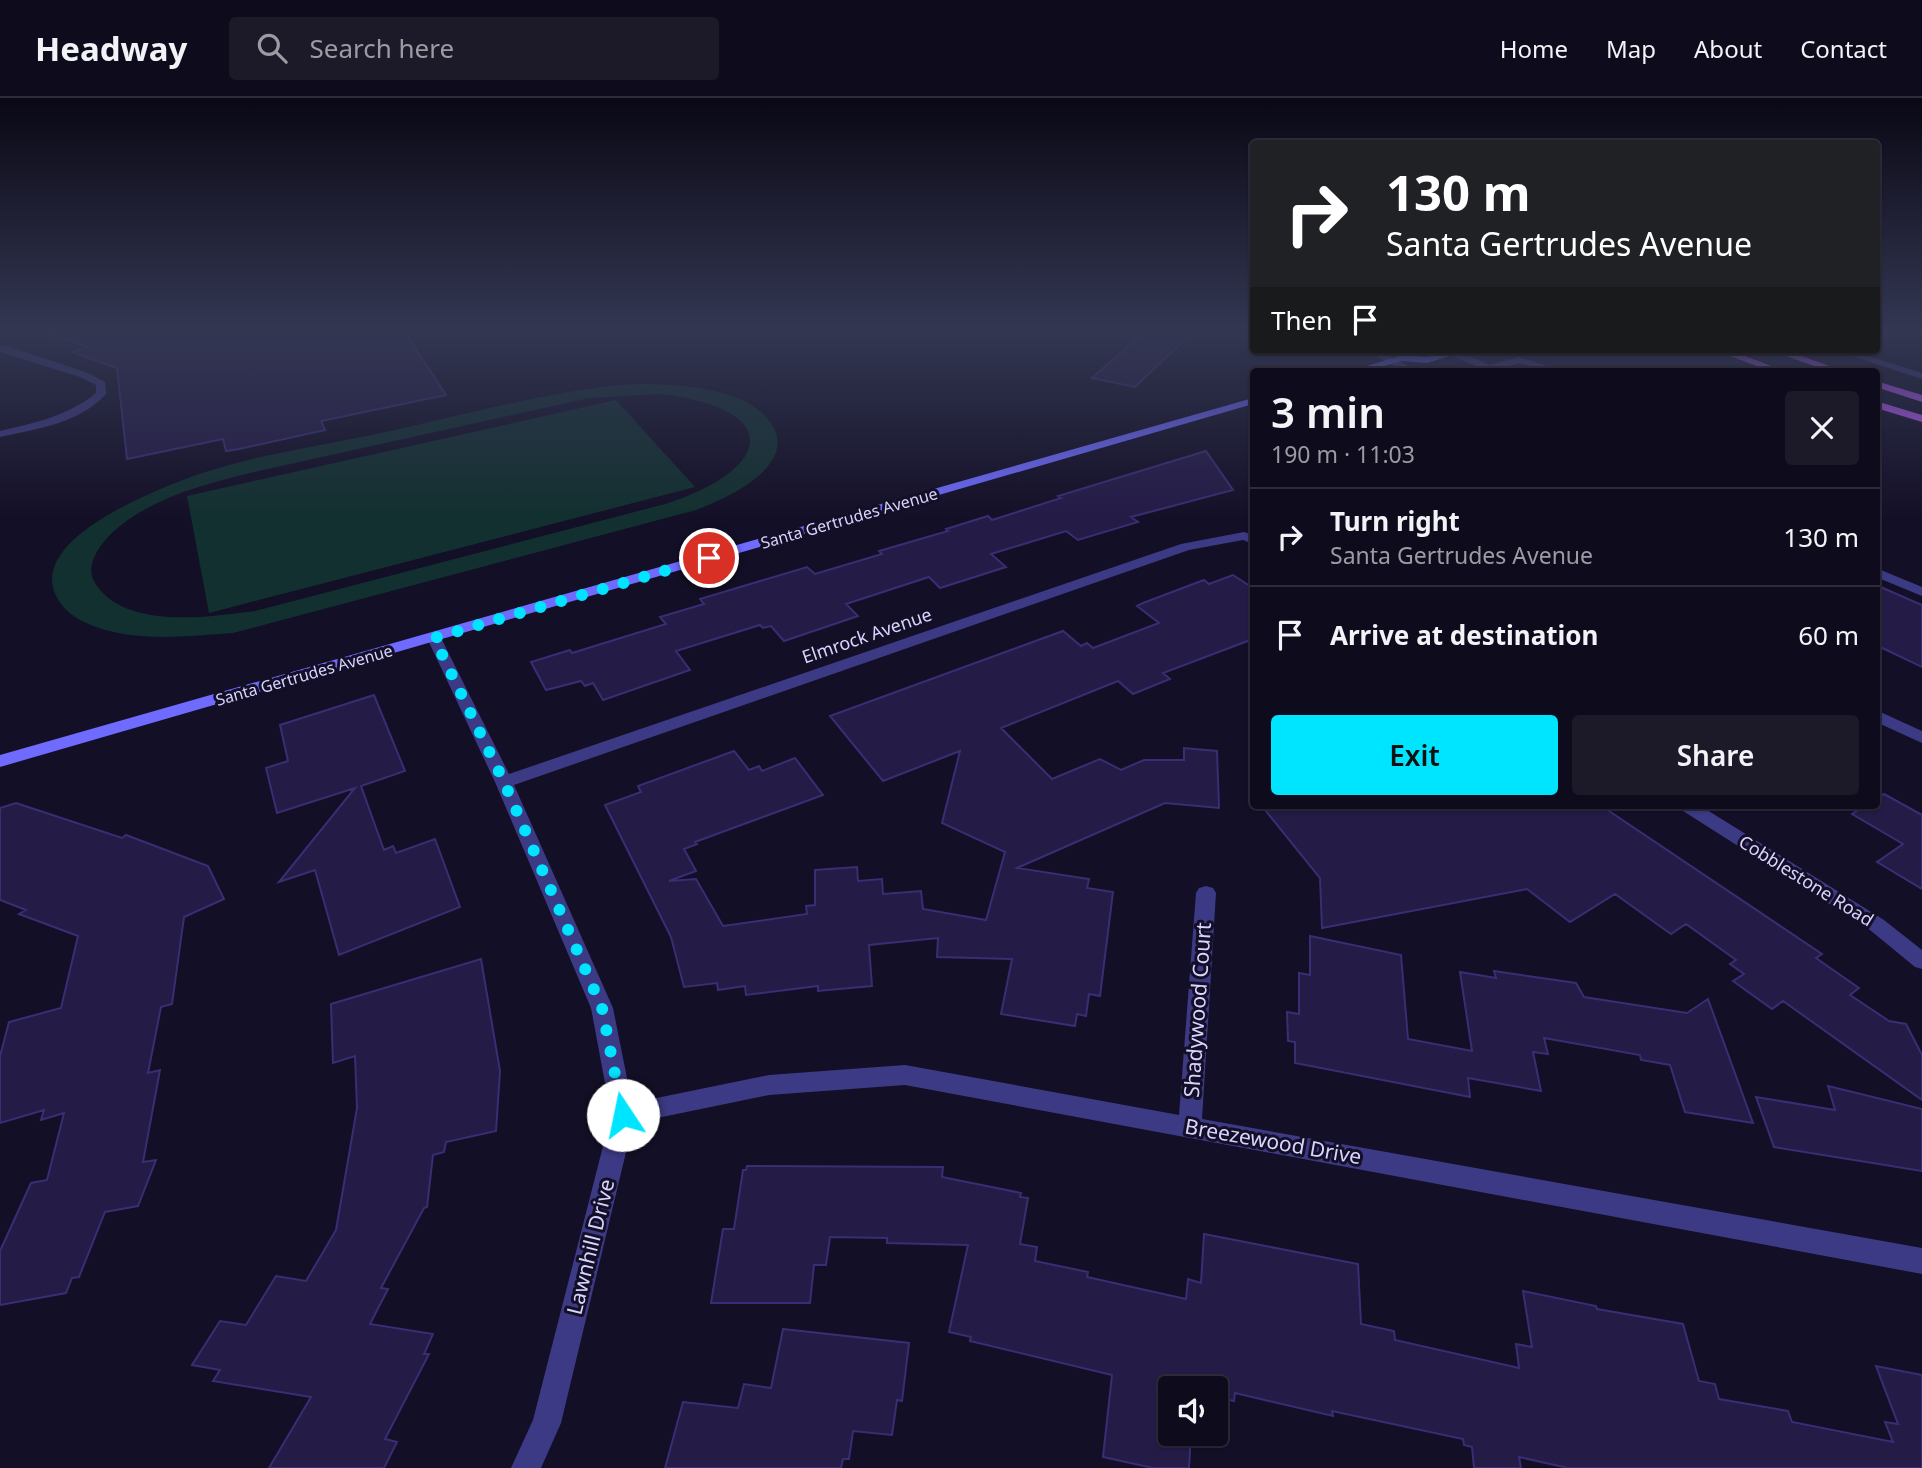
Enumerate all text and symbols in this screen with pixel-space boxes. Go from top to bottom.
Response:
search box [229,17,719,80]
text: Headway [35,26,187,71]
icon: search [253,29,291,67]
text: Search here [309,30,454,66]
text: Home [1500,32,1568,65]
text: Map [1606,32,1656,65]
text: About [1694,32,1762,65]
text: Contact [1800,32,1887,65]
text: 130 m [1386,159,1531,225]
icon: right [1271,168,1362,259]
text: Santa Gertrudes Avenue [1386,222,1752,265]
icon: arrive [1346,301,1384,339]
text: Then [1271,302,1332,338]
text: 3 min [1271,383,1385,440]
button: close [1785,391,1859,465]
text: 190 m · 11:03 [1271,438,1415,470]
street label: Santa Gertrudes Avenue [758,482,940,554]
text: Turn right [1330,503,1460,539]
icon: right [1271,518,1309,556]
text: 130 m [1783,519,1859,555]
pin [679,528,739,588]
icon: arrive [690,539,728,577]
text: Santa Gertrudes Avenue [1330,539,1593,571]
street label: Elmrock Avenue [799,602,935,668]
icon: arrive [1271,616,1309,654]
text: Arrive at destination [1330,617,1599,653]
text: 60 m [1798,617,1859,653]
street label: Santa Gertrudes Avenue [213,639,395,711]
button: Exit [1271,715,1558,795]
button: Share [1572,715,1859,795]
street label: Cobblestone Road [1735,829,1878,931]
street label: Shadywood Court [1177,921,1217,1098]
position arrow [586,1078,660,1152]
street label: Breezewood Drive [1183,1112,1364,1170]
street label: Lawnhill Drive [560,1176,620,1318]
map controls [1158,1376,1228,1446]
button: sound [1158,1376,1228,1446]

